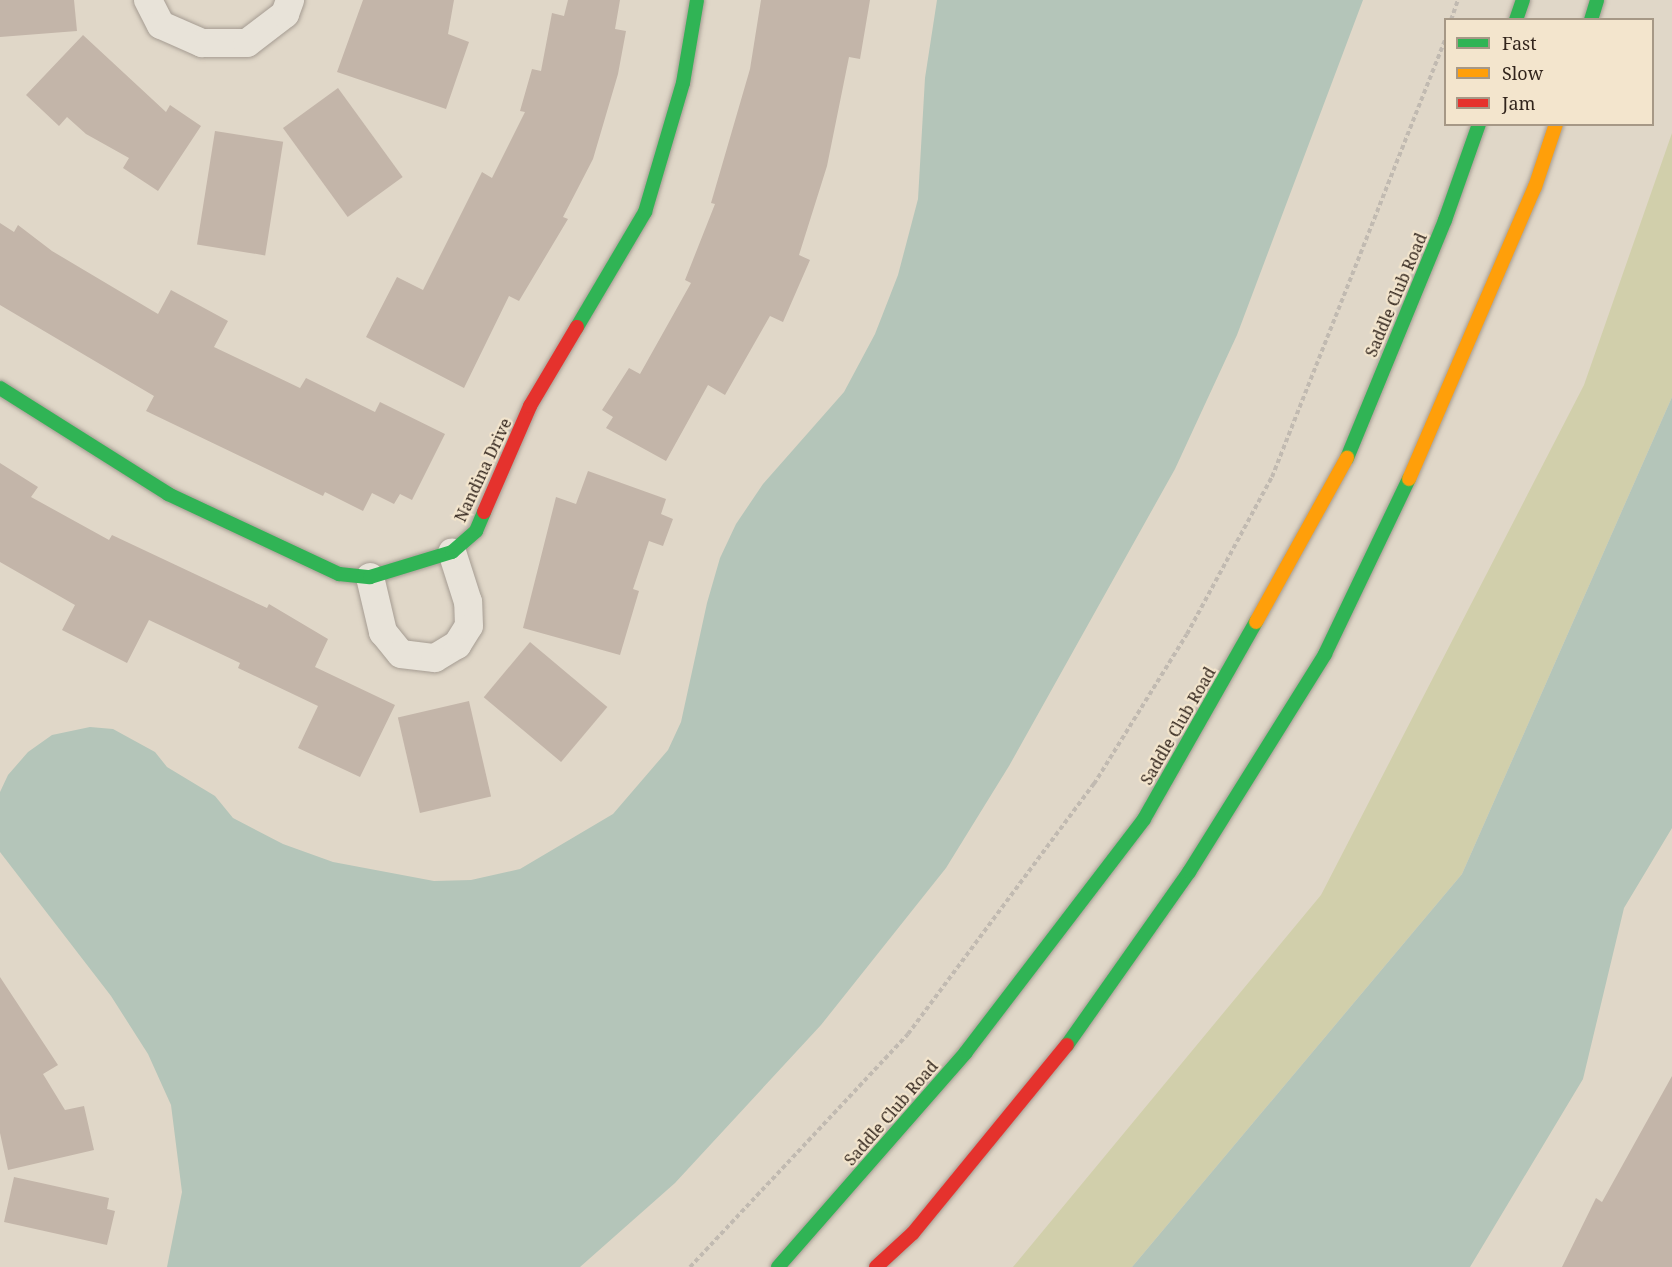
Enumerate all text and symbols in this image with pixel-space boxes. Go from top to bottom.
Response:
legend [1444,18,1654,126]
text: Fast [1502,31,1537,55]
text: Slow [1502,61,1543,85]
text: Jam [1502,91,1536,115]
street label: Saddle Club Road [1361,230,1431,360]
street label: Nandina Drive [451,415,515,525]
street label: Saddle Club Road [1137,664,1219,788]
street label: Saddle Club Road [840,1057,942,1169]

